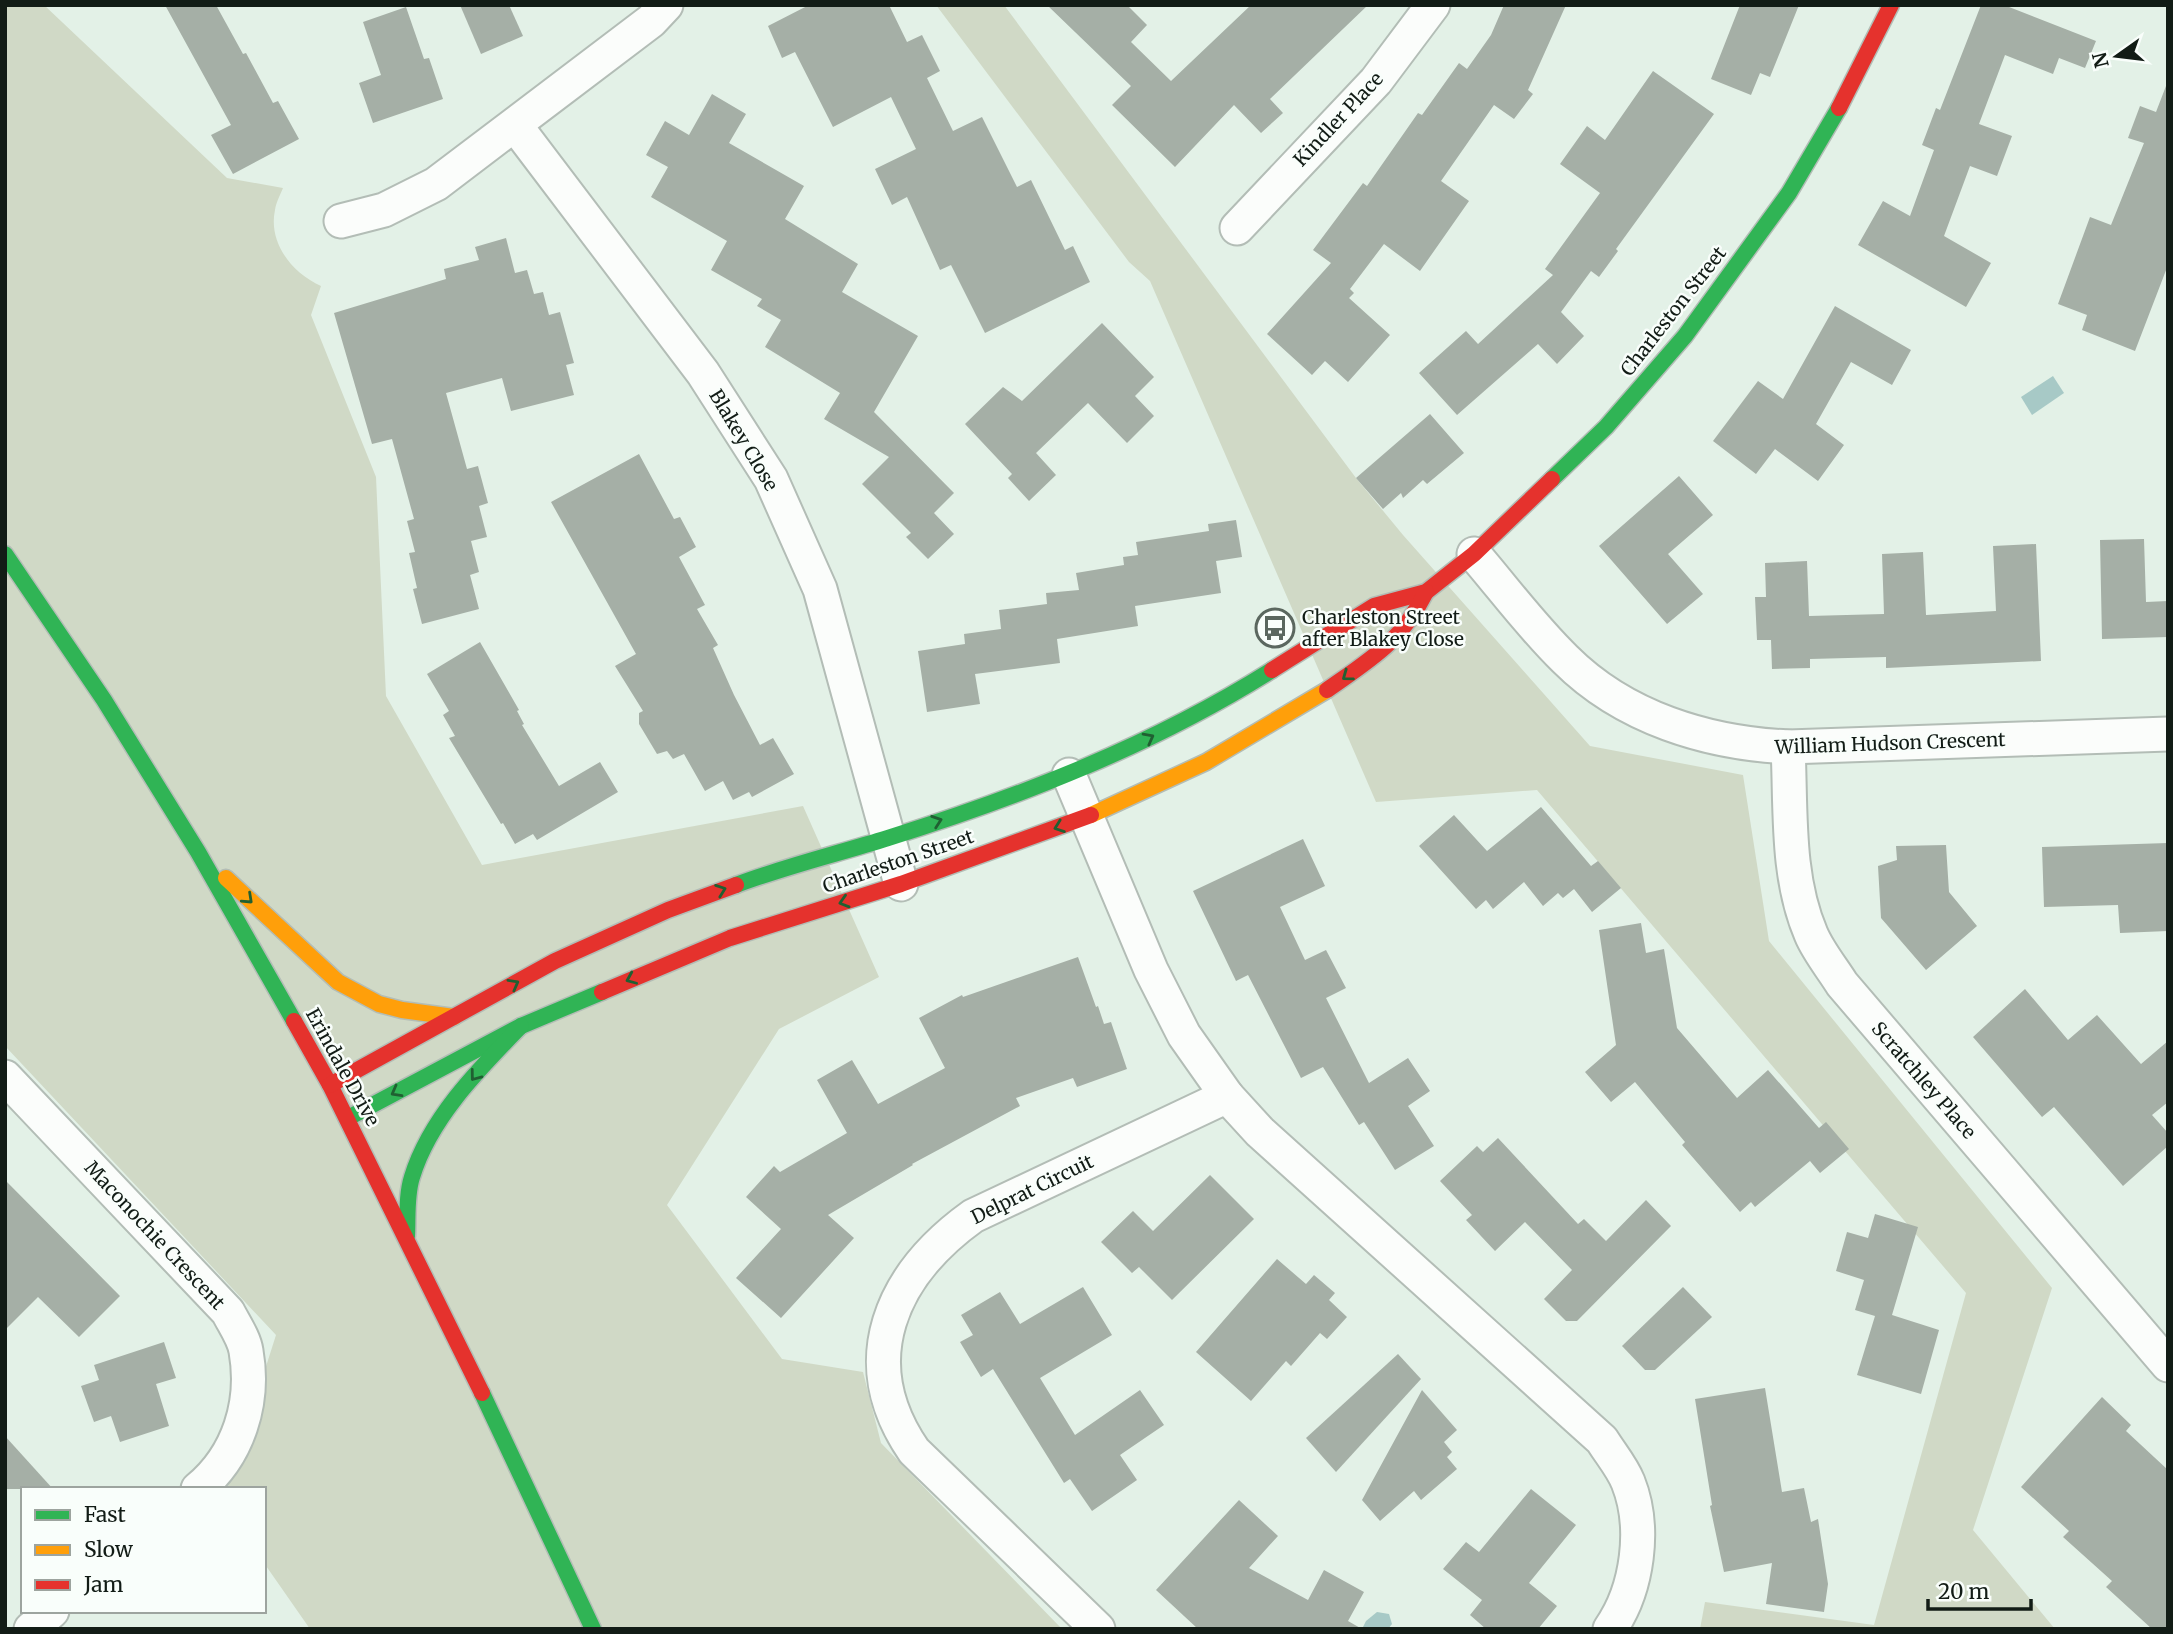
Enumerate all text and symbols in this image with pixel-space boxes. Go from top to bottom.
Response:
north arrow [2082,21,2152,91]
text: N [2087,50,2114,70]
street label: Kindler Place [1288,67,1388,171]
street label: Charleston Street [1615,241,1731,381]
street label: Blakey Close [704,385,784,495]
place label: Charleston Street after Blakey Close [1302,605,1464,651]
bus stop icon: Charleston Street after Blakey Close [1254,607,1296,649]
one-way arrow [1342,668,1355,681]
street label: William Hudson Crescent [1773,727,2006,759]
one-way arrow [1142,733,1154,747]
one-way arrow [931,815,943,829]
one-way arrow [1054,819,1066,833]
street label: Charleston Street [819,824,977,898]
one-way arrow [714,884,726,898]
one-way arrow [240,890,253,903]
one-way arrow [839,894,851,908]
one-way arrow [626,971,638,985]
one-way arrow [506,979,519,992]
street label: Erindale Drive [301,1004,385,1130]
street label: Scratchley Place [1867,1017,1981,1144]
one-way arrow [471,1068,483,1080]
one-way arrow [390,1083,403,1097]
street label: Delprat Circuit [967,1149,1098,1229]
street label: Maconochie Crescent [80,1156,231,1315]
legend [21,1487,266,1613]
text: Fast [84,1501,126,1528]
text: Slow [84,1536,133,1563]
scale bar [1928,1568,2031,1612]
text: Jam [83,1571,123,1598]
text: 20 m [1938,1578,1990,1605]

